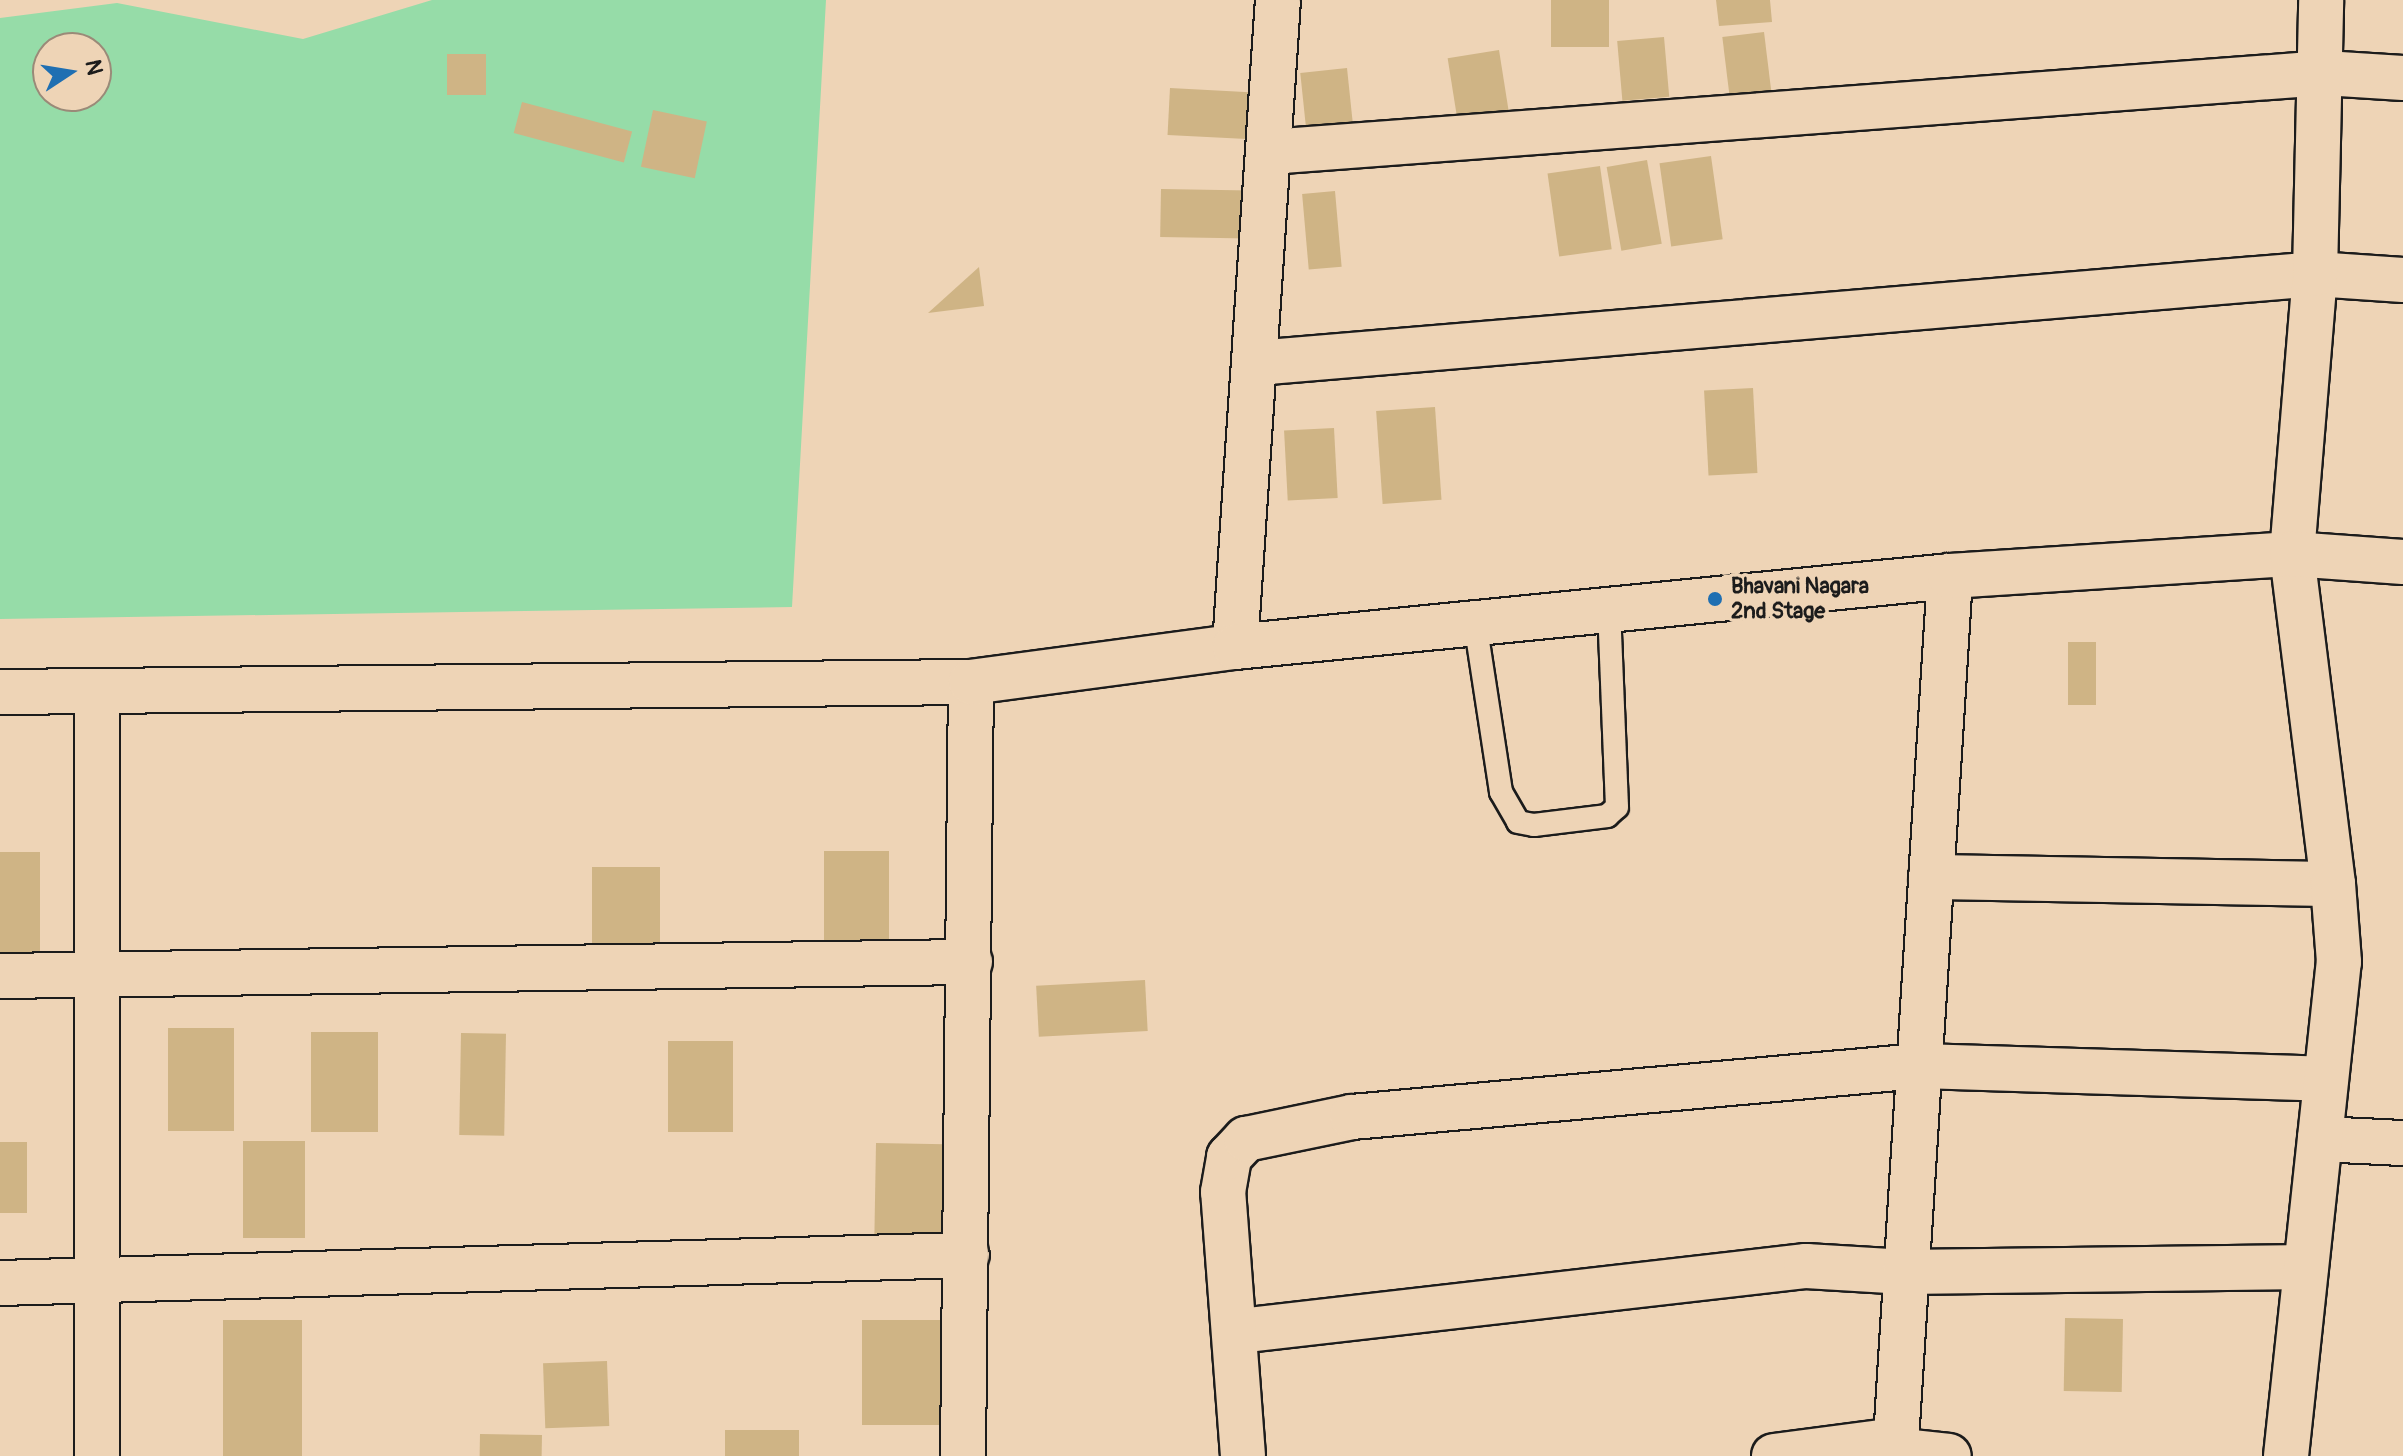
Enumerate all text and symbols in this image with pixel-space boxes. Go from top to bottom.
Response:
north arrow [32,32,112,112]
text: N [78,57,109,78]
place label: Bhavani Nagara 2nd Stage [1731,573,1869,624]
marker: Bhavani Nagara 2nd Stage [1706,590,1724,608]

